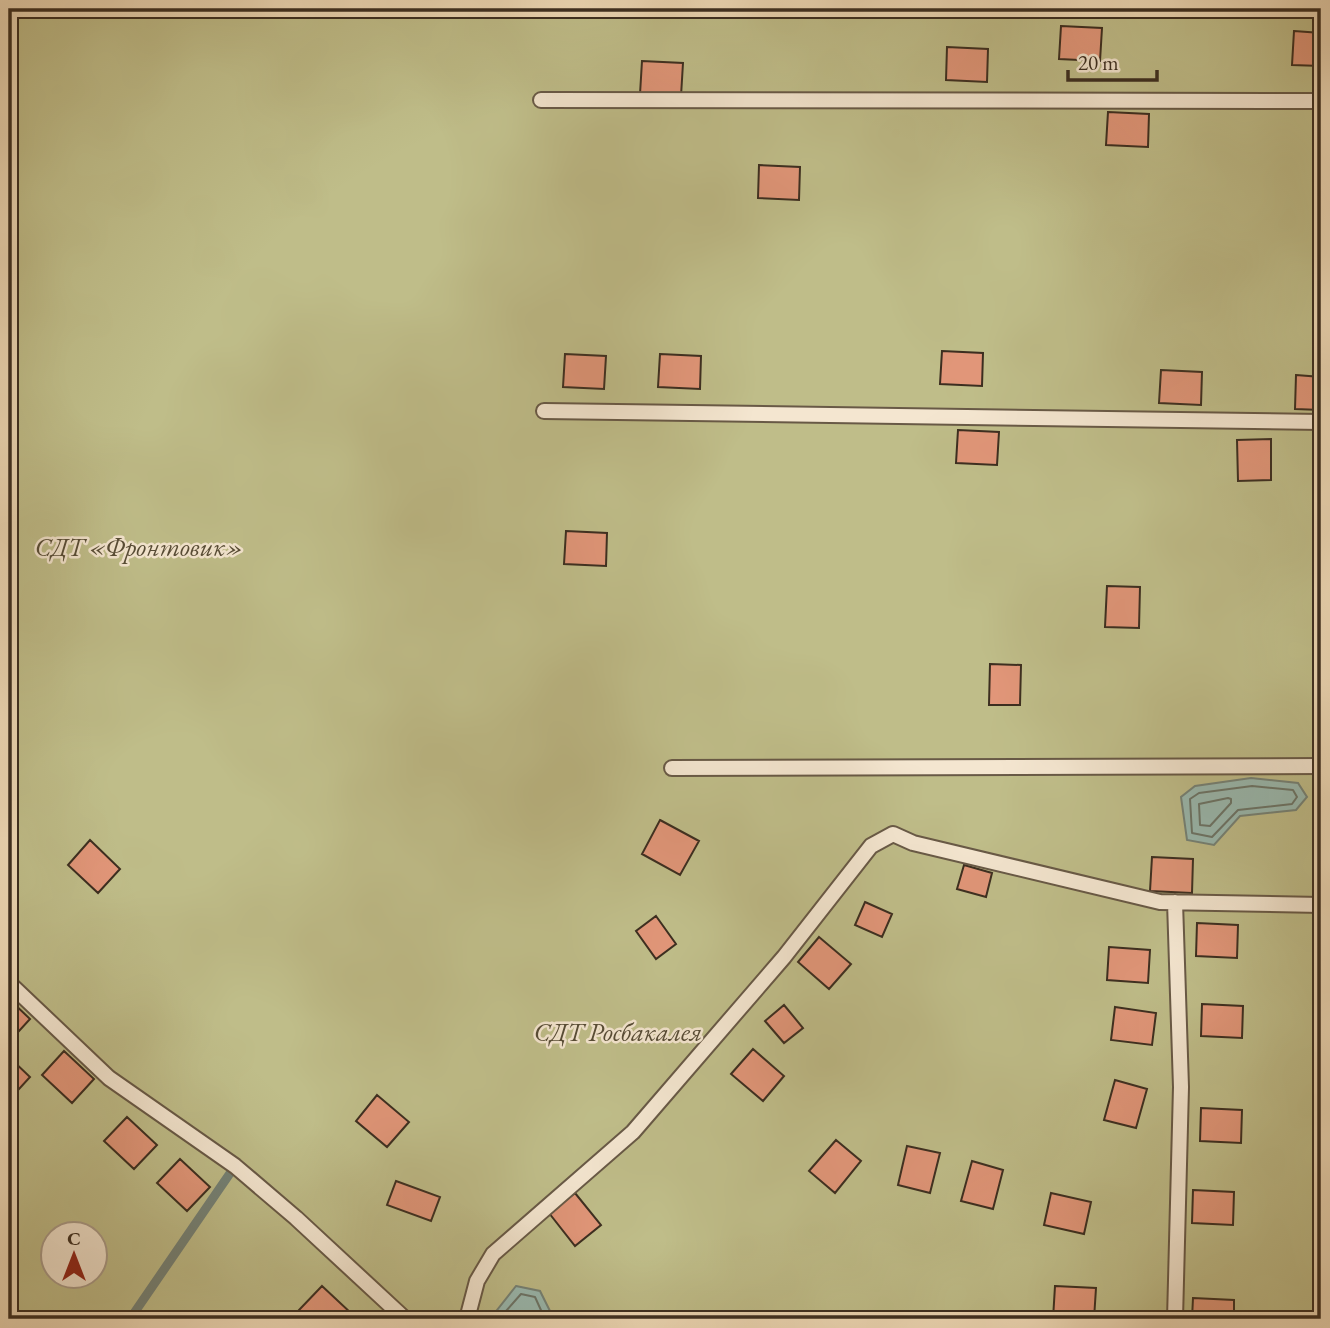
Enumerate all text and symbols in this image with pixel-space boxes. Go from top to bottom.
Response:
scale bar [1068,38,1157,82]
text: 20 m [1078,49,1119,76]
park label: СДТ «Фронтовик» [35,530,243,564]
park label: СДТ Росбакалея [534,1015,702,1049]
north arrow [38,1220,108,1290]
text: С [67,1226,81,1251]

